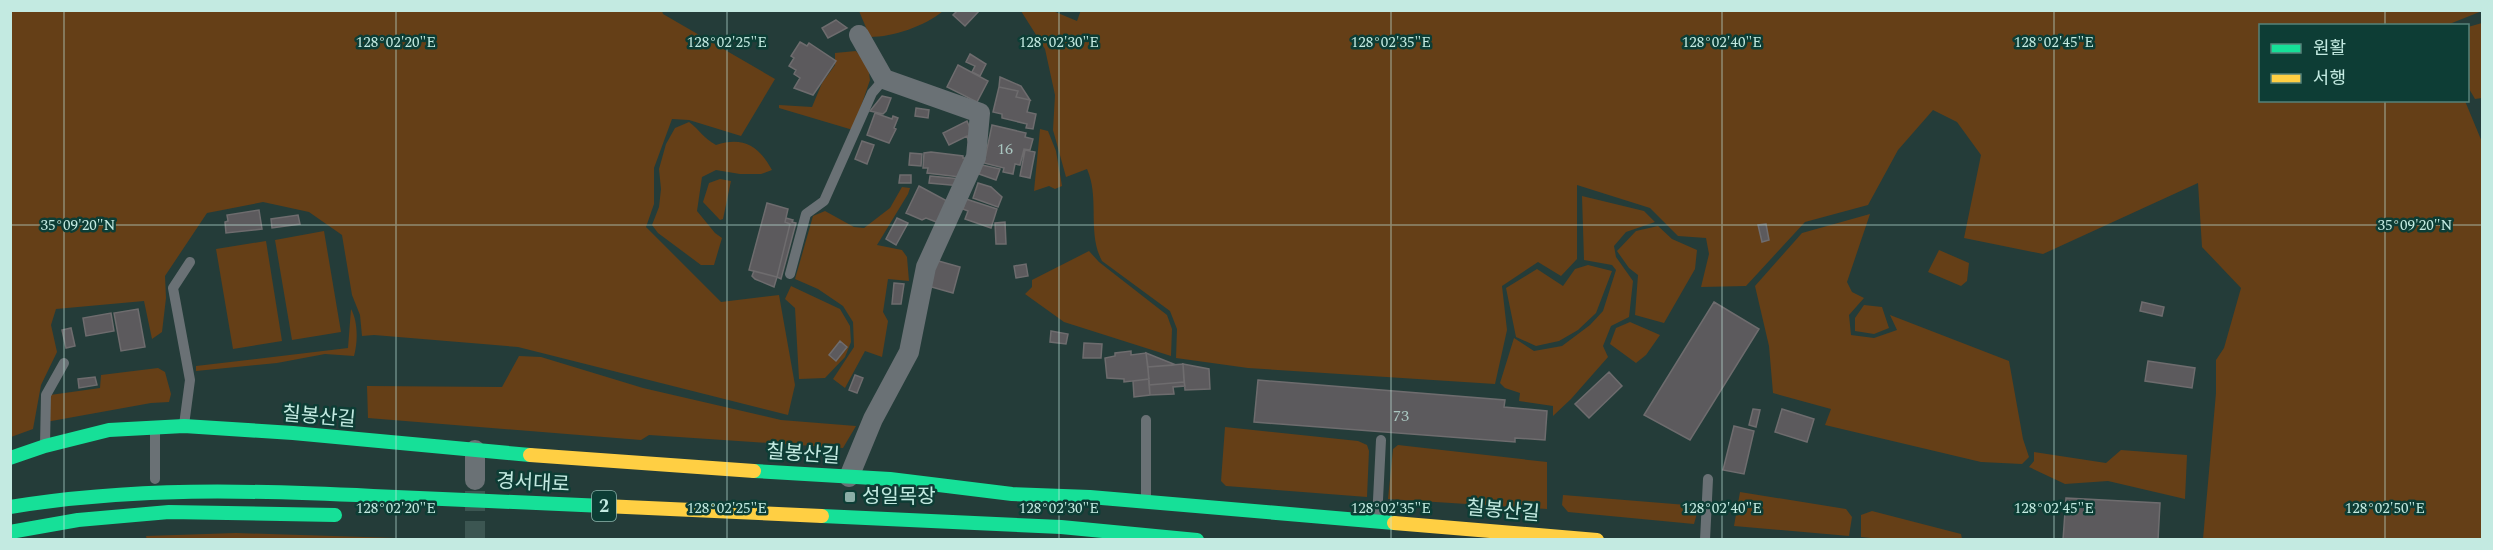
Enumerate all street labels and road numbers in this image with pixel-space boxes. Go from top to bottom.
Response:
street label: 칠봉산길 [281,399,357,435]
street label: 칠봉산길 [765,436,841,472]
street label: 경서대로 [495,466,571,500]
road number: 2 [592,491,616,521]
street label: 칠봉산길 [1465,493,1541,529]

